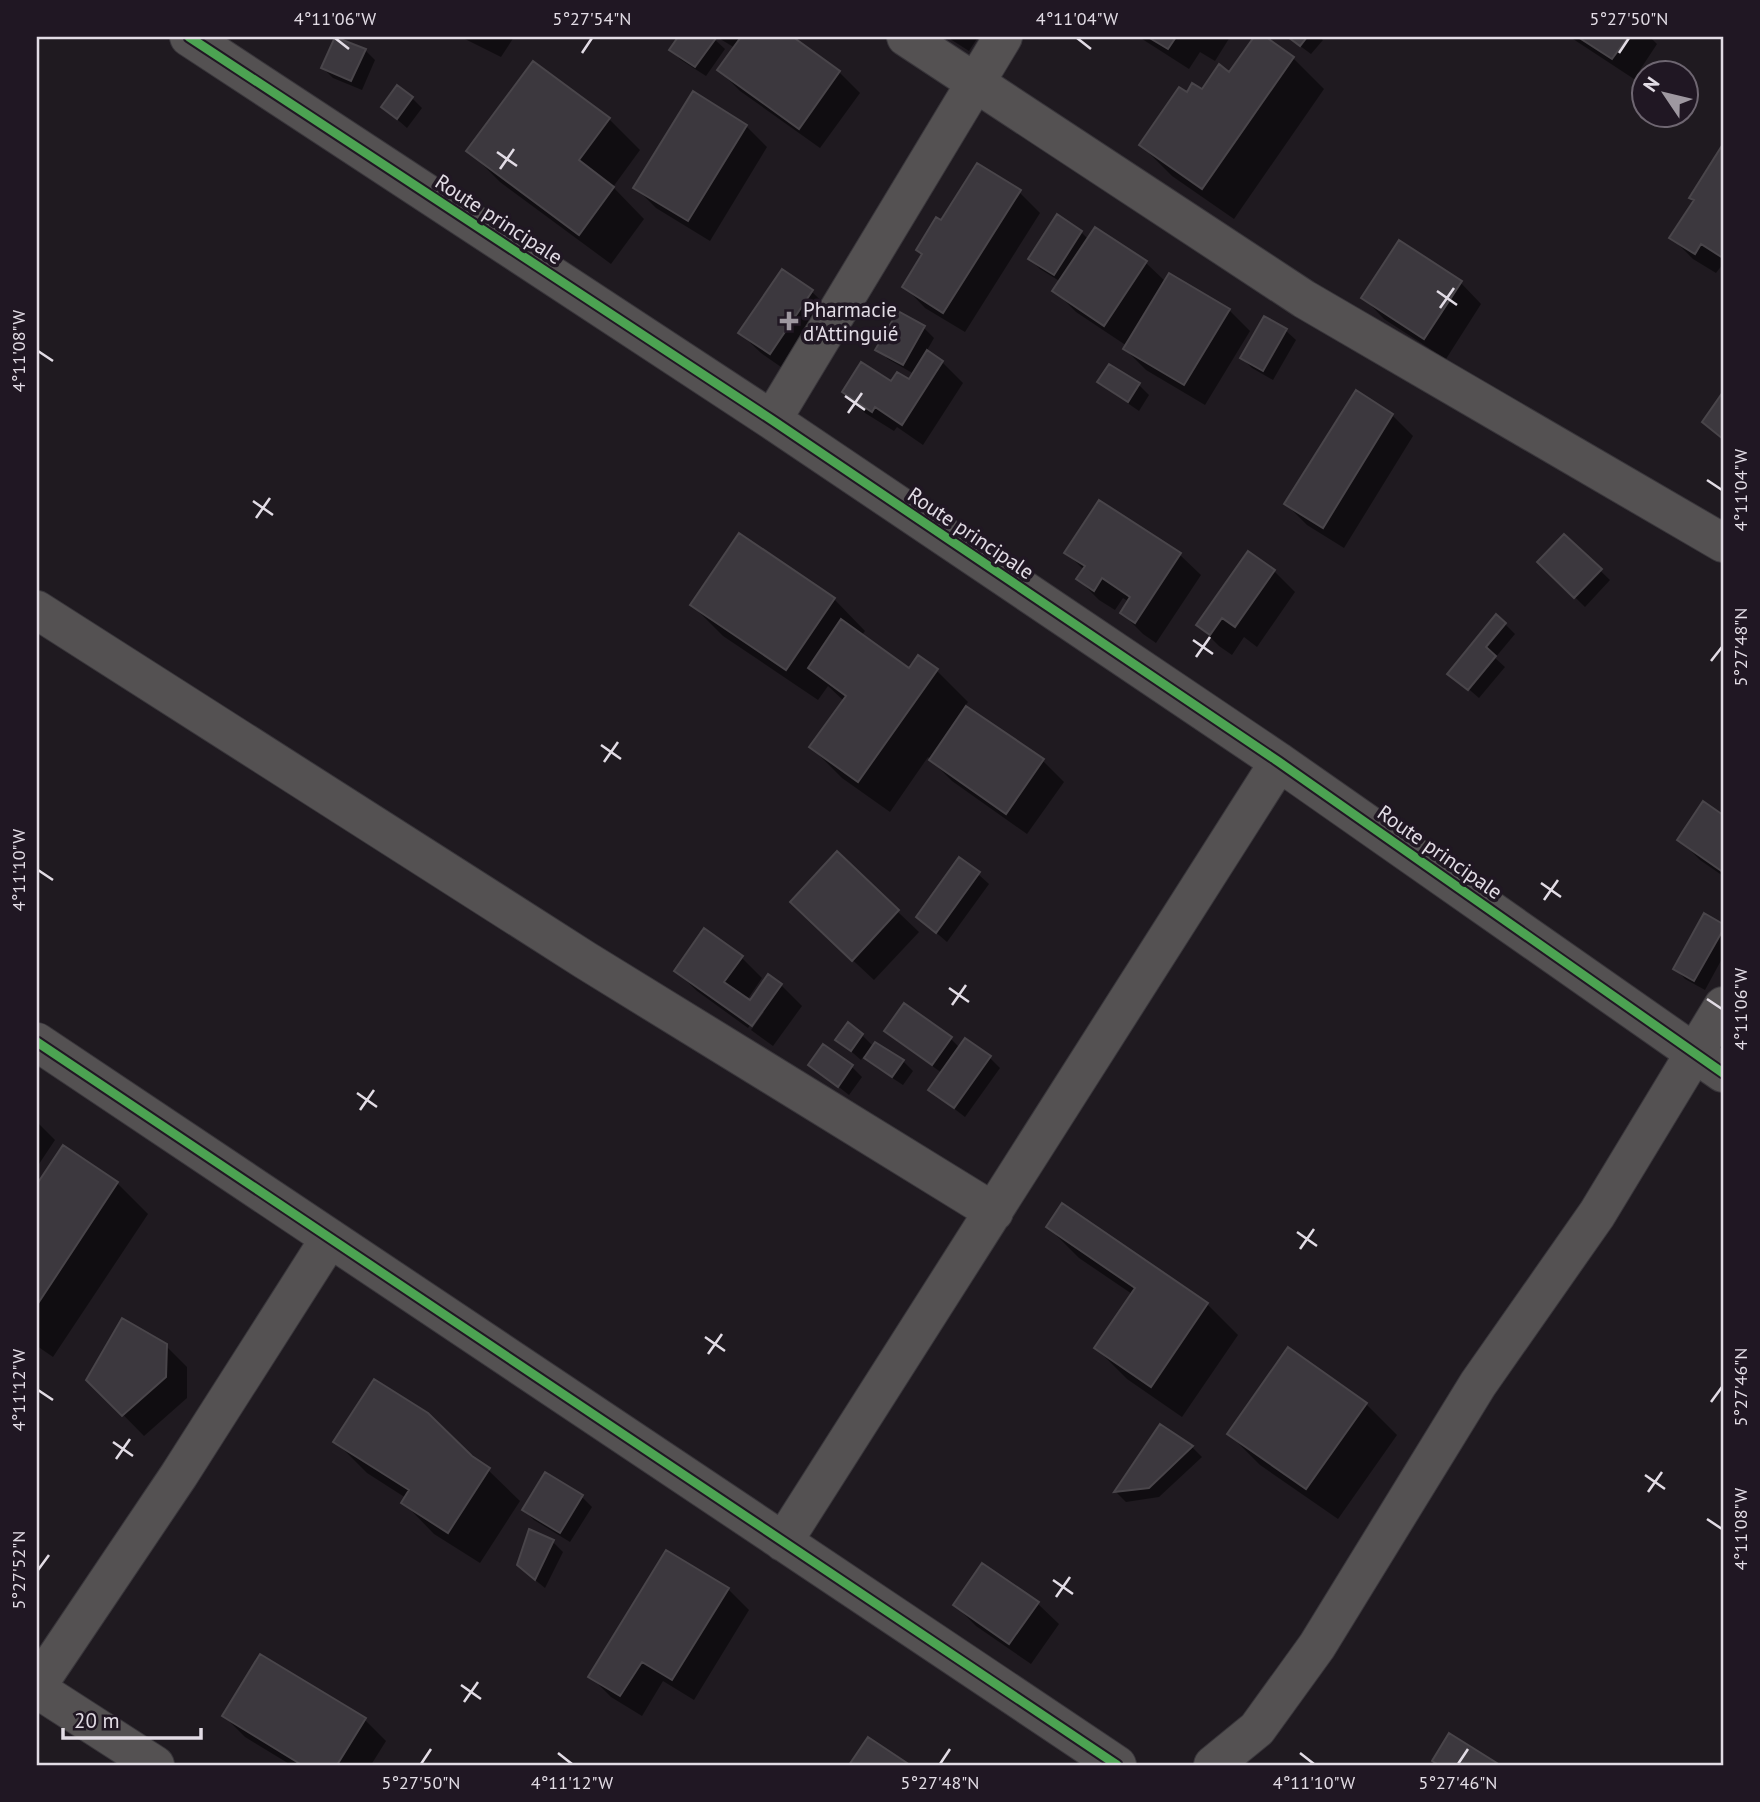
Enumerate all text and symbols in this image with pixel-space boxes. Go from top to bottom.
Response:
text: 4°11'06"W [294,7,376,30]
text: 5°27'54"N [553,7,631,30]
text: 4°11'04"W [1036,7,1118,30]
text: 5°27'50"N [1590,7,1668,30]
north arrow [1630,60,1700,130]
text: N [1638,72,1664,96]
street label: Route principale [430,168,568,270]
place label: Pharmacie d'Attinguié [803,296,899,347]
text: 4°11'08"W [7,310,30,392]
marker: Pharmacie d'Attinguié [781,313,797,329]
text: 4°11'04"W [1729,449,1752,531]
street label: Route principale [903,481,1039,585]
text: 5°27'48"N [1729,608,1752,686]
street label: Route principale [1372,799,1508,905]
text: 4°11'10"W [7,829,30,911]
text: 4°11'06"W [1729,968,1752,1050]
text: 5°27'46"N [1729,1348,1752,1426]
text: 4°11'12"W [7,1349,30,1431]
text: 4°11'08"W [1729,1488,1752,1570]
text: 5°27'52"N [7,1531,30,1609]
scale bar [63,1697,201,1741]
text: 20 m [74,1707,120,1734]
text: 5°27'50"N [382,1771,460,1794]
text: 4°11'12"W [531,1771,613,1794]
text: 5°27'48"N [901,1771,979,1794]
text: 4°11'10"W [1273,1771,1355,1794]
text: 5°27'46"N [1419,1771,1497,1794]

